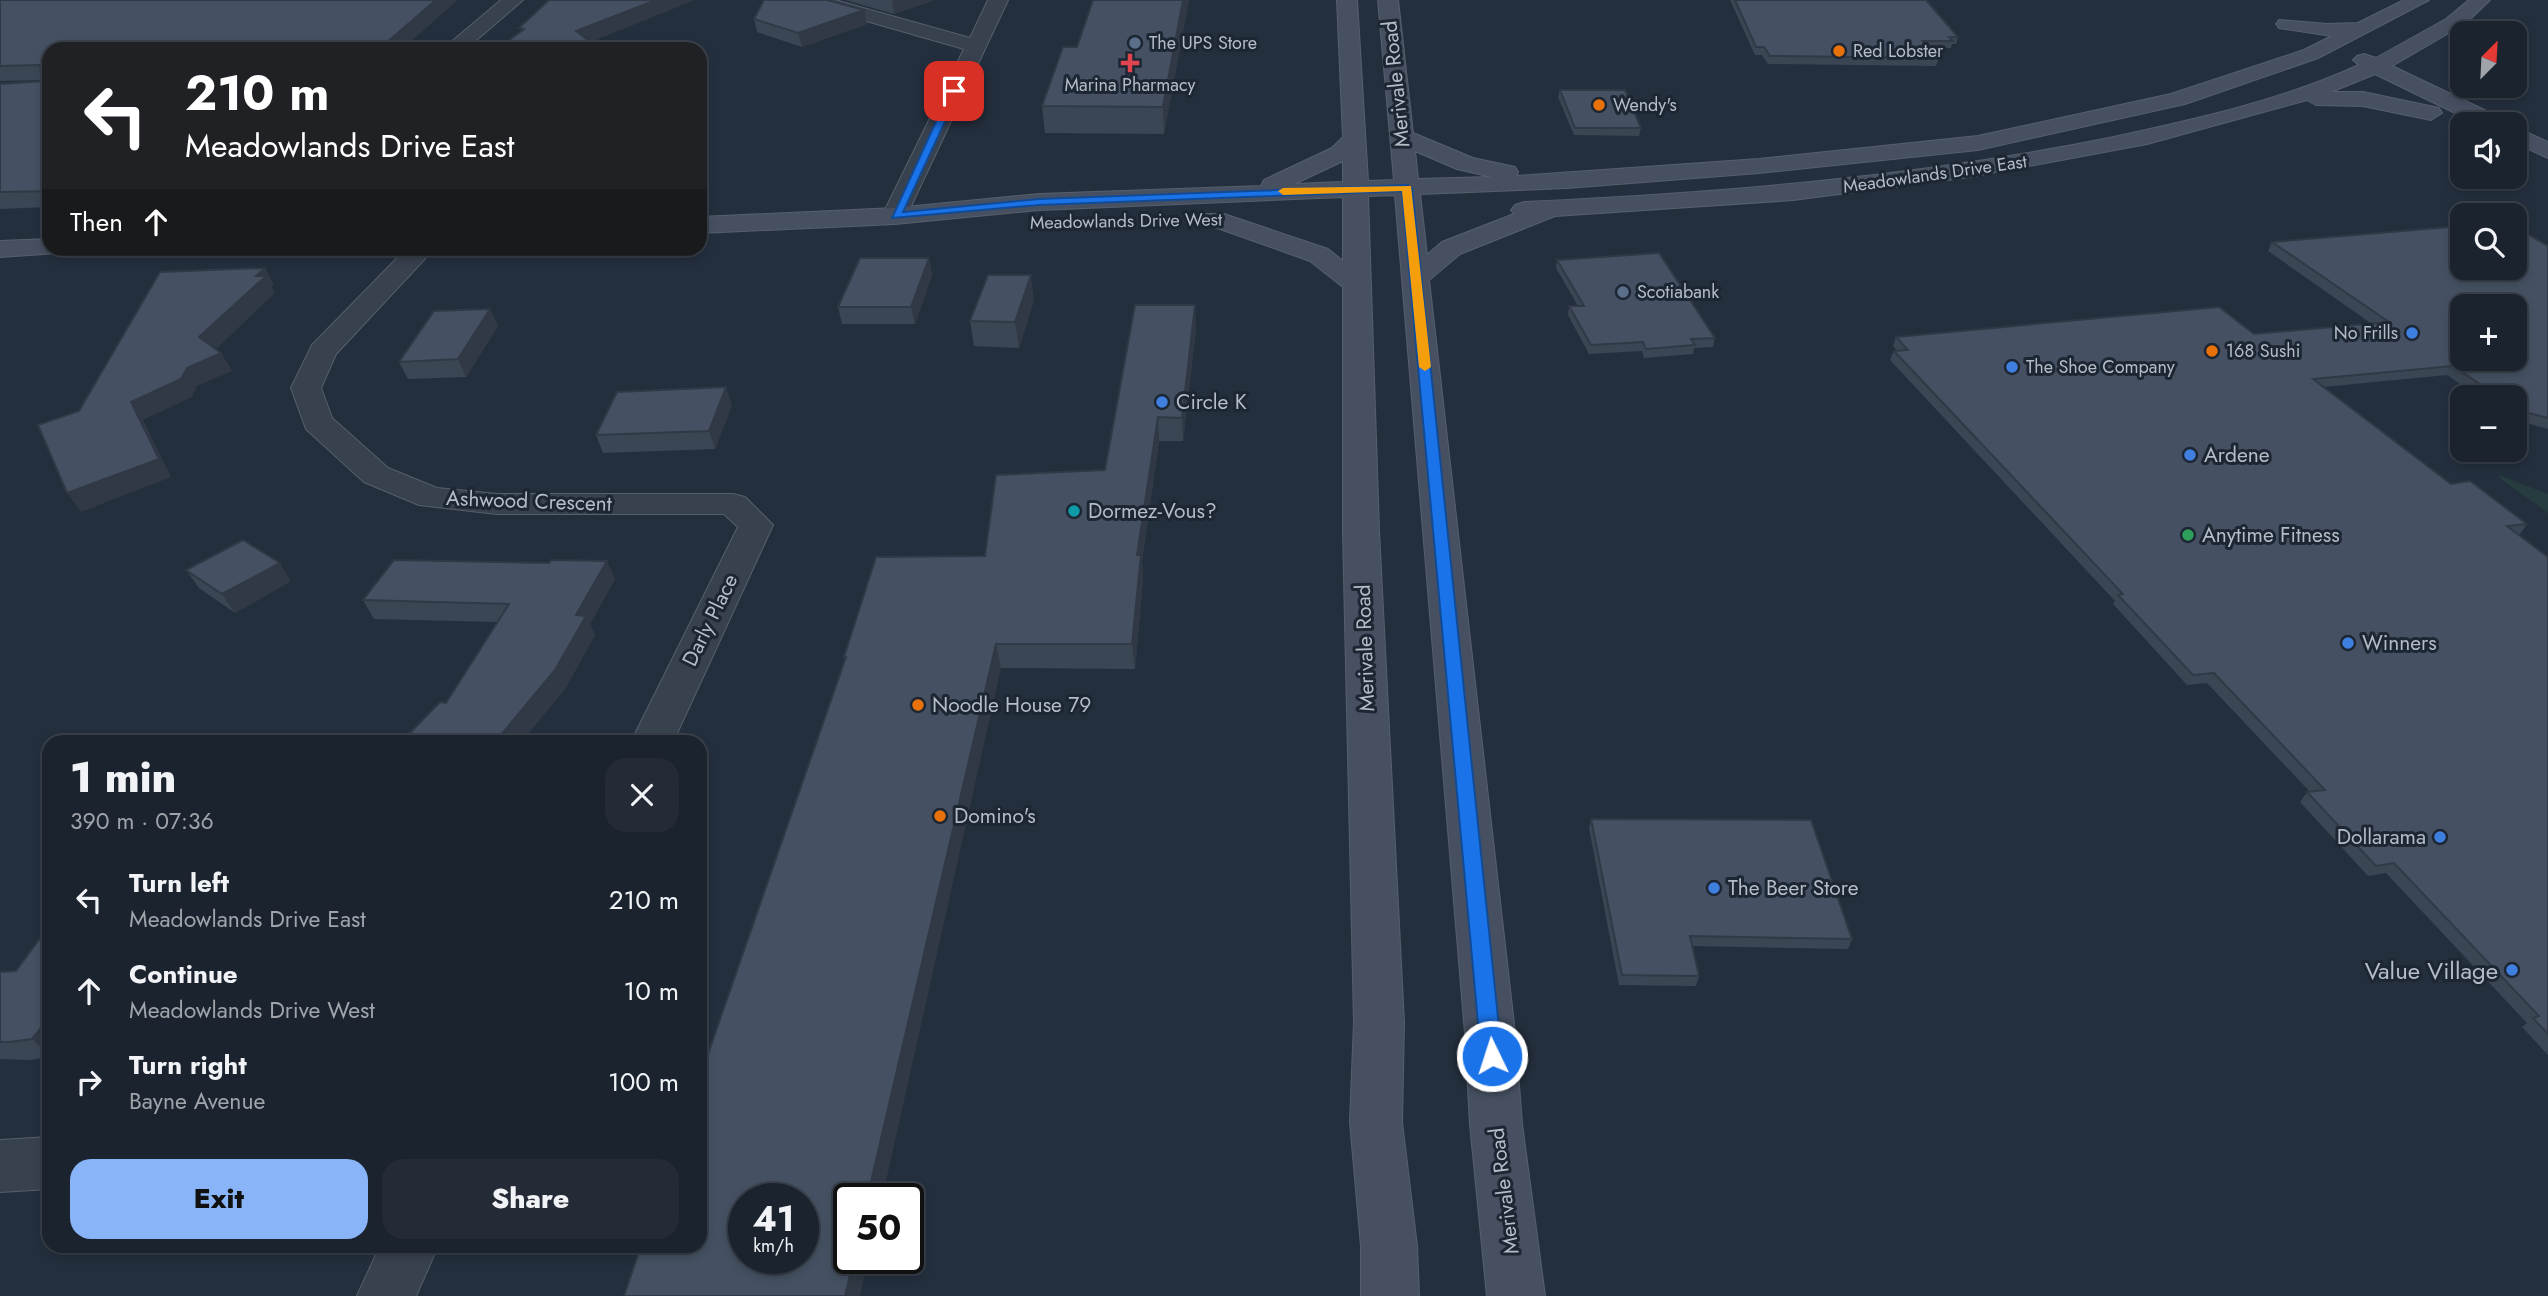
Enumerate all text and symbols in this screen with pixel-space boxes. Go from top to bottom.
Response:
street label: Merivale Road [1374,19,1418,149]
north arrow [2450,21,2527,98]
map controls [2450,21,2527,462]
place label: The UPS Store [1149,30,1257,56]
marker: The UPS Store [1127,35,1143,51]
place label: Red Lobster [1853,38,1944,64]
marker: Red Lobster [1831,43,1847,59]
marker: Marina Pharmacy [1122,55,1138,71]
text: 210 m [185,58,329,128]
pin [924,61,984,121]
icon: left [70,70,161,161]
icon: arrive [935,72,973,110]
place label: Marina Pharmacy [1065,72,1196,98]
place label: Wendy's [1613,92,1677,118]
marker: Wendy's [1591,97,1607,113]
button: sound [2450,112,2527,189]
text: Meadowlands Drive East [185,123,514,169]
street label: Meadowlands Drive East [1841,148,2029,200]
text: Then [70,203,123,241]
icon: ahead [137,203,175,241]
button: search [2450,203,2527,280]
street label: Meadowlands Drive West [1030,206,1223,236]
place label: Scotiabank [1637,279,1719,305]
marker: Scotiabank [1615,284,1631,300]
button: + [2450,294,2527,371]
place label: No Frills [2334,320,2398,346]
marker: No Frills [2404,325,2420,341]
place label: 168 Sushi [2226,338,2300,364]
marker: 168 Sushi [2204,343,2220,359]
place label: The Shoe Company [2026,354,2175,380]
marker: The Shoe Company [2004,359,2020,375]
button: − [2450,385,2527,462]
place label: Circle K [1176,387,1247,417]
marker: Circle K [1154,394,1170,410]
place label: Ardene [2204,440,2270,470]
marker: Ardene [2182,447,2198,463]
street label: Ashwood Crescent [446,483,612,519]
place label: Dormez-Vous? [1088,496,1217,526]
marker: Dormez-Vous? [1066,503,1082,519]
place label: Anytime Fitness [2202,520,2340,550]
marker: Anytime Fitness [2180,527,2196,543]
street label: Darly Place [675,569,745,671]
street label: Merivale Road [1348,584,1382,712]
place label: Winners [2362,628,2437,658]
marker: Winners [2340,635,2356,651]
place label: Noodle House 79 [932,690,1091,720]
marker: Noodle House 79 [910,697,926,713]
text: 1 min [70,747,176,808]
button: close [605,758,679,832]
place label: Domino's [954,801,1036,831]
text: 390 m · 07:36 [70,804,214,838]
marker: Domino's [932,808,948,824]
place label: Dollarama [2337,822,2426,852]
marker: Dollarama [2432,829,2448,845]
text: Turn left [129,864,229,902]
place label: The Beer Store [1728,873,1859,903]
marker: The Beer Store [1706,880,1722,896]
icon: left [70,881,108,919]
text: 210 m [609,881,679,919]
text: Meadowlands Drive East [129,902,366,936]
place label: Value Village [2365,953,2498,988]
text: Continue [129,955,238,993]
marker: Value Village [2504,962,2520,978]
icon: ahead [70,972,108,1010]
text: 10 m [624,972,679,1010]
text: Meadowlands Drive West [129,993,375,1027]
position arrow [1455,1019,1529,1093]
text: Turn right [129,1046,247,1084]
icon: right [70,1063,108,1101]
text: 100 m [608,1063,679,1101]
text: Bayne Avenue [129,1084,265,1118]
street label: Merivale Road [1481,1126,1527,1256]
button: Exit [70,1159,368,1239]
button: Share [382,1159,679,1239]
speed limit sign: 50 [833,1183,924,1274]
text: 41 [752,1194,795,1244]
text: km/h [753,1233,794,1259]

